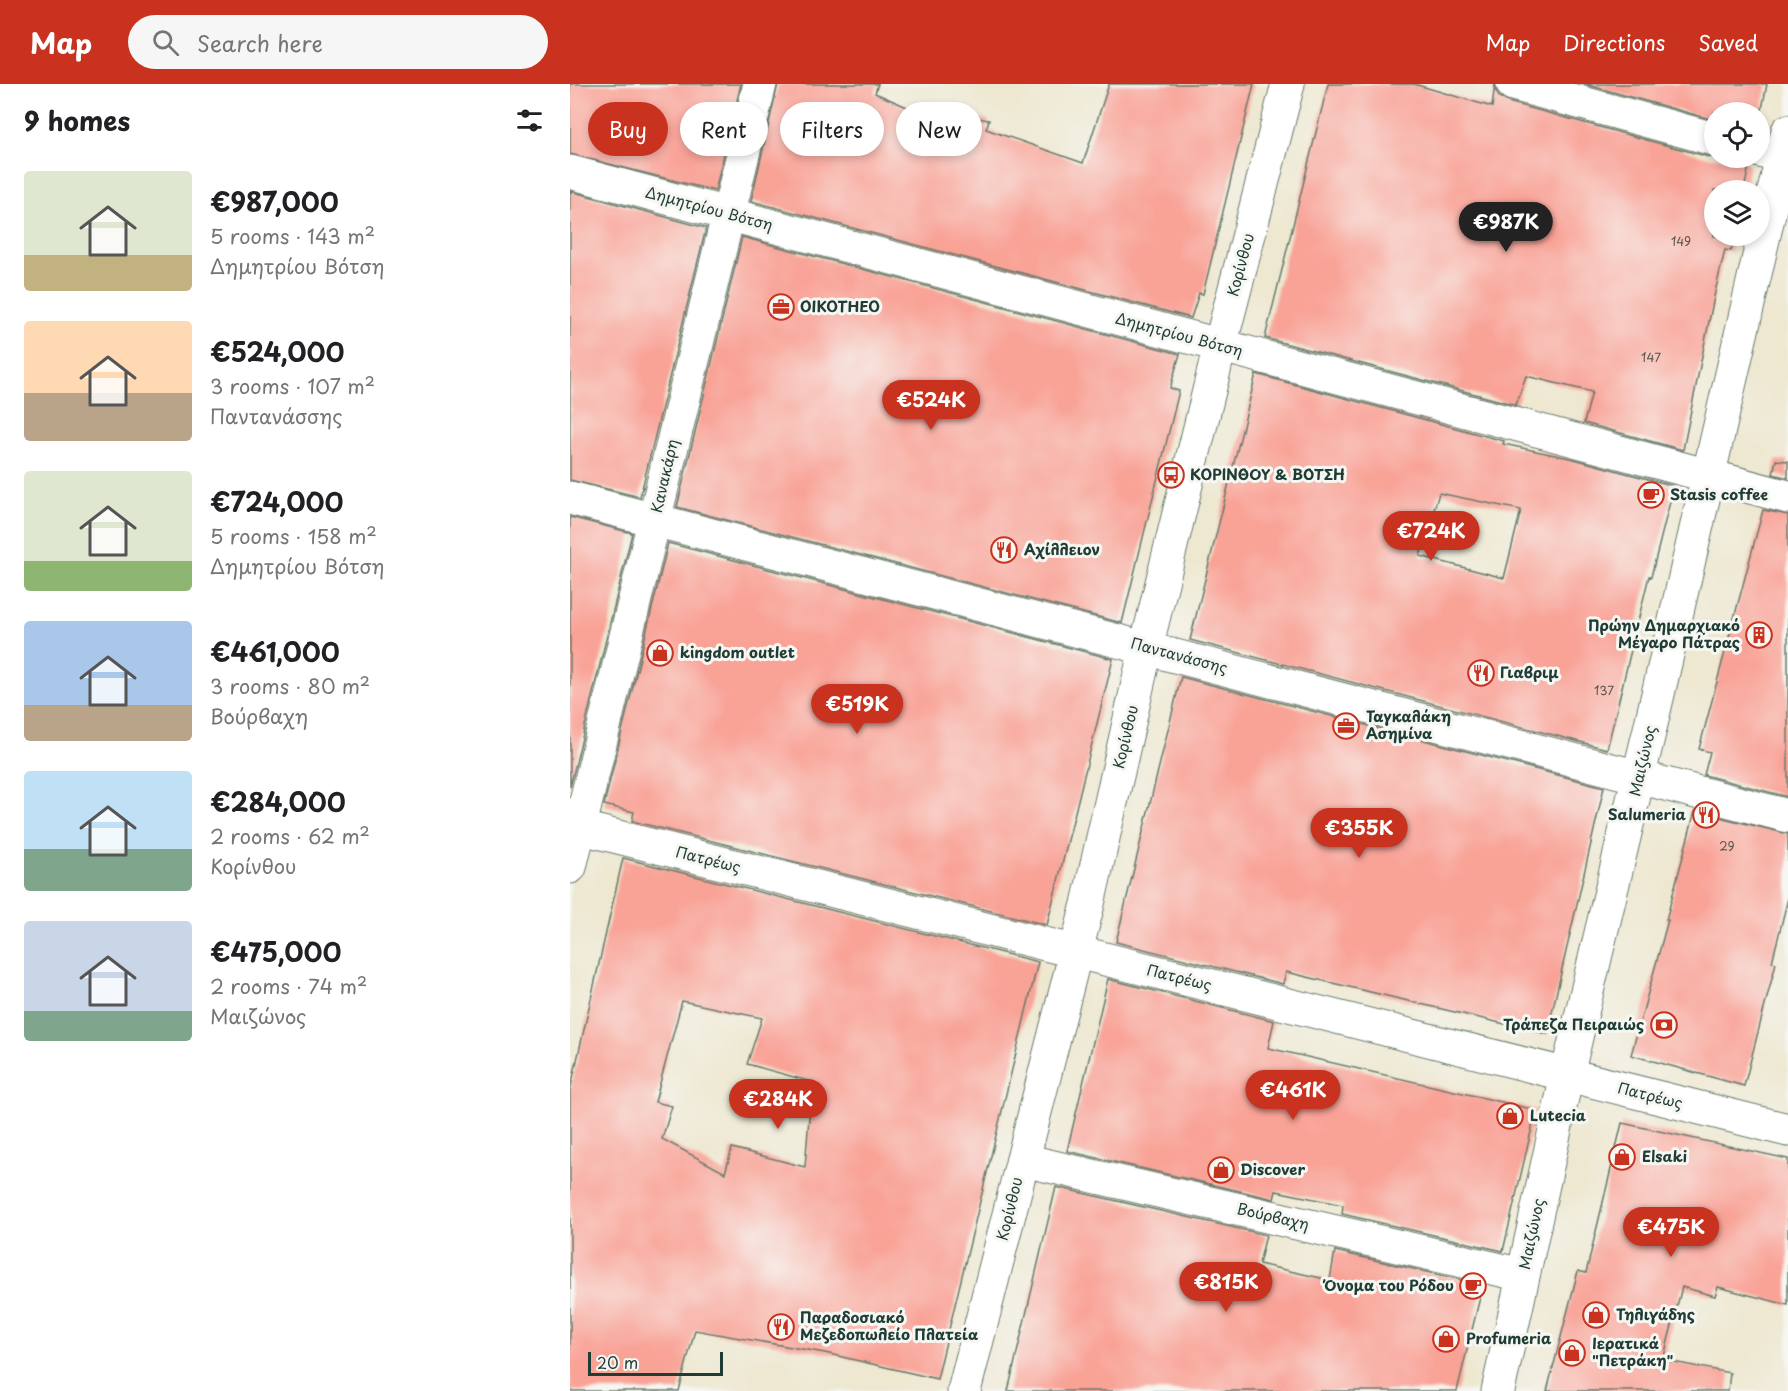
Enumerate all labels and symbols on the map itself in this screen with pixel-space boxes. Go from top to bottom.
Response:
street label: Δημητρίου Βότση [643,180,776,236]
pin: €987K [1464,202,1548,253]
street label: Κορίνθου [1220,230,1259,299]
house number: 149 [1671,232,1691,250]
office icon: OIKOTHEO [766,292,796,322]
place label: OIKOTHEO [800,294,880,317]
street label: Δημητρίου Βότση [1113,306,1246,362]
house number: 147 [1641,348,1661,366]
pin: €524K [889,380,973,431]
street label: Κανακάρη [644,437,683,515]
bus stop icon: ΚΟΡΙΝΘΟΥ & ΒΟΤΣΗ [1156,460,1186,490]
place label: ΚΟΡΙΝΘΟΥ & ΒΟΤΣΗ [1190,462,1345,485]
cafe icon: Stasis coffee [1636,480,1666,510]
place label: Stasis coffee [1670,482,1768,505]
pin: €724K [1389,511,1473,562]
restaurant icon: Αχίλλειον [989,535,1019,565]
place label: Αχίλλειον [1024,537,1100,560]
place label: Πρώην Δημαρχιακό Μέγαρο Πάτρας [1588,613,1740,653]
building icon: Πρώην Δημαρχιακό Μέγαρο Πάτρας [1744,620,1774,650]
street label: Παντανάσσης [1128,631,1231,679]
shop icon: kingdom outlet [645,638,675,668]
place label: kingdom outlet [680,640,795,663]
restaurant icon: Γιαβριμ [1466,658,1496,688]
place label: Γιαβριμ [1500,660,1559,683]
house number: 137 [1594,681,1614,699]
pin: €519K [815,684,899,735]
street label: Κορίνθου [1106,702,1143,771]
place label: Ταγκαλάκη Ασημίνα [1366,704,1451,744]
office icon: Ταγκαλάκη Ασημίνα [1331,711,1361,741]
street label: Μαιζώνος [1622,723,1661,798]
restaurant icon: Salumeria [1691,800,1721,830]
place label: Salumeria [1608,802,1687,825]
pin: €355K [1317,808,1401,859]
house number: 29 [1719,837,1735,855]
street label: Πατρέως [673,839,744,878]
street label: Πατρέως [1144,957,1215,996]
bank icon: Τράπεζα Πειραιώς [1649,1010,1679,1040]
place label: Τράπεζα Πειραιώς [1503,1012,1644,1035]
pin: €461K [1251,1070,1335,1121]
street label: Πατρέως [1615,1075,1686,1114]
pin: €284K [736,1079,820,1130]
shop icon: Lutecia [1495,1101,1525,1131]
place label: Lutecia [1530,1103,1587,1126]
shop icon: Elsaki [1607,1142,1637,1172]
place label: Elsaki [1642,1144,1687,1167]
shop icon: Discover [1206,1155,1236,1185]
place label: Discover [1240,1157,1305,1180]
street label: Κορίνθου [990,1174,1028,1243]
street label: Βούρβαχη [1235,1196,1312,1235]
street label: Μαιζώνος [1512,1196,1549,1271]
pin: €475K [1629,1207,1713,1258]
pin: €815K [1184,1262,1268,1313]
cafe icon: Όνομα του Ρόδου [1458,1271,1488,1301]
place label: Όνομα του Ρόδου [1322,1273,1454,1296]
shop icon: Τηλιγάδης [1581,1300,1611,1330]
place label: Τηλιγάδης [1616,1302,1695,1325]
place label: Παραδοσιακό Μεζεδοπωλείο Πλατεία [800,1305,979,1345]
restaurant icon: Παραδοσιακό Μεζεδοπωλείο Πλατεία [766,1312,796,1342]
shop icon: Profumeria [1431,1324,1461,1354]
place label: Profumeria [1466,1326,1552,1349]
place label: Ιερατικά "Πετράκη" [1592,1331,1673,1371]
shop icon: Ιερατικά "Πετράκη" [1557,1338,1587,1368]
scale bar [588,1349,723,1376]

